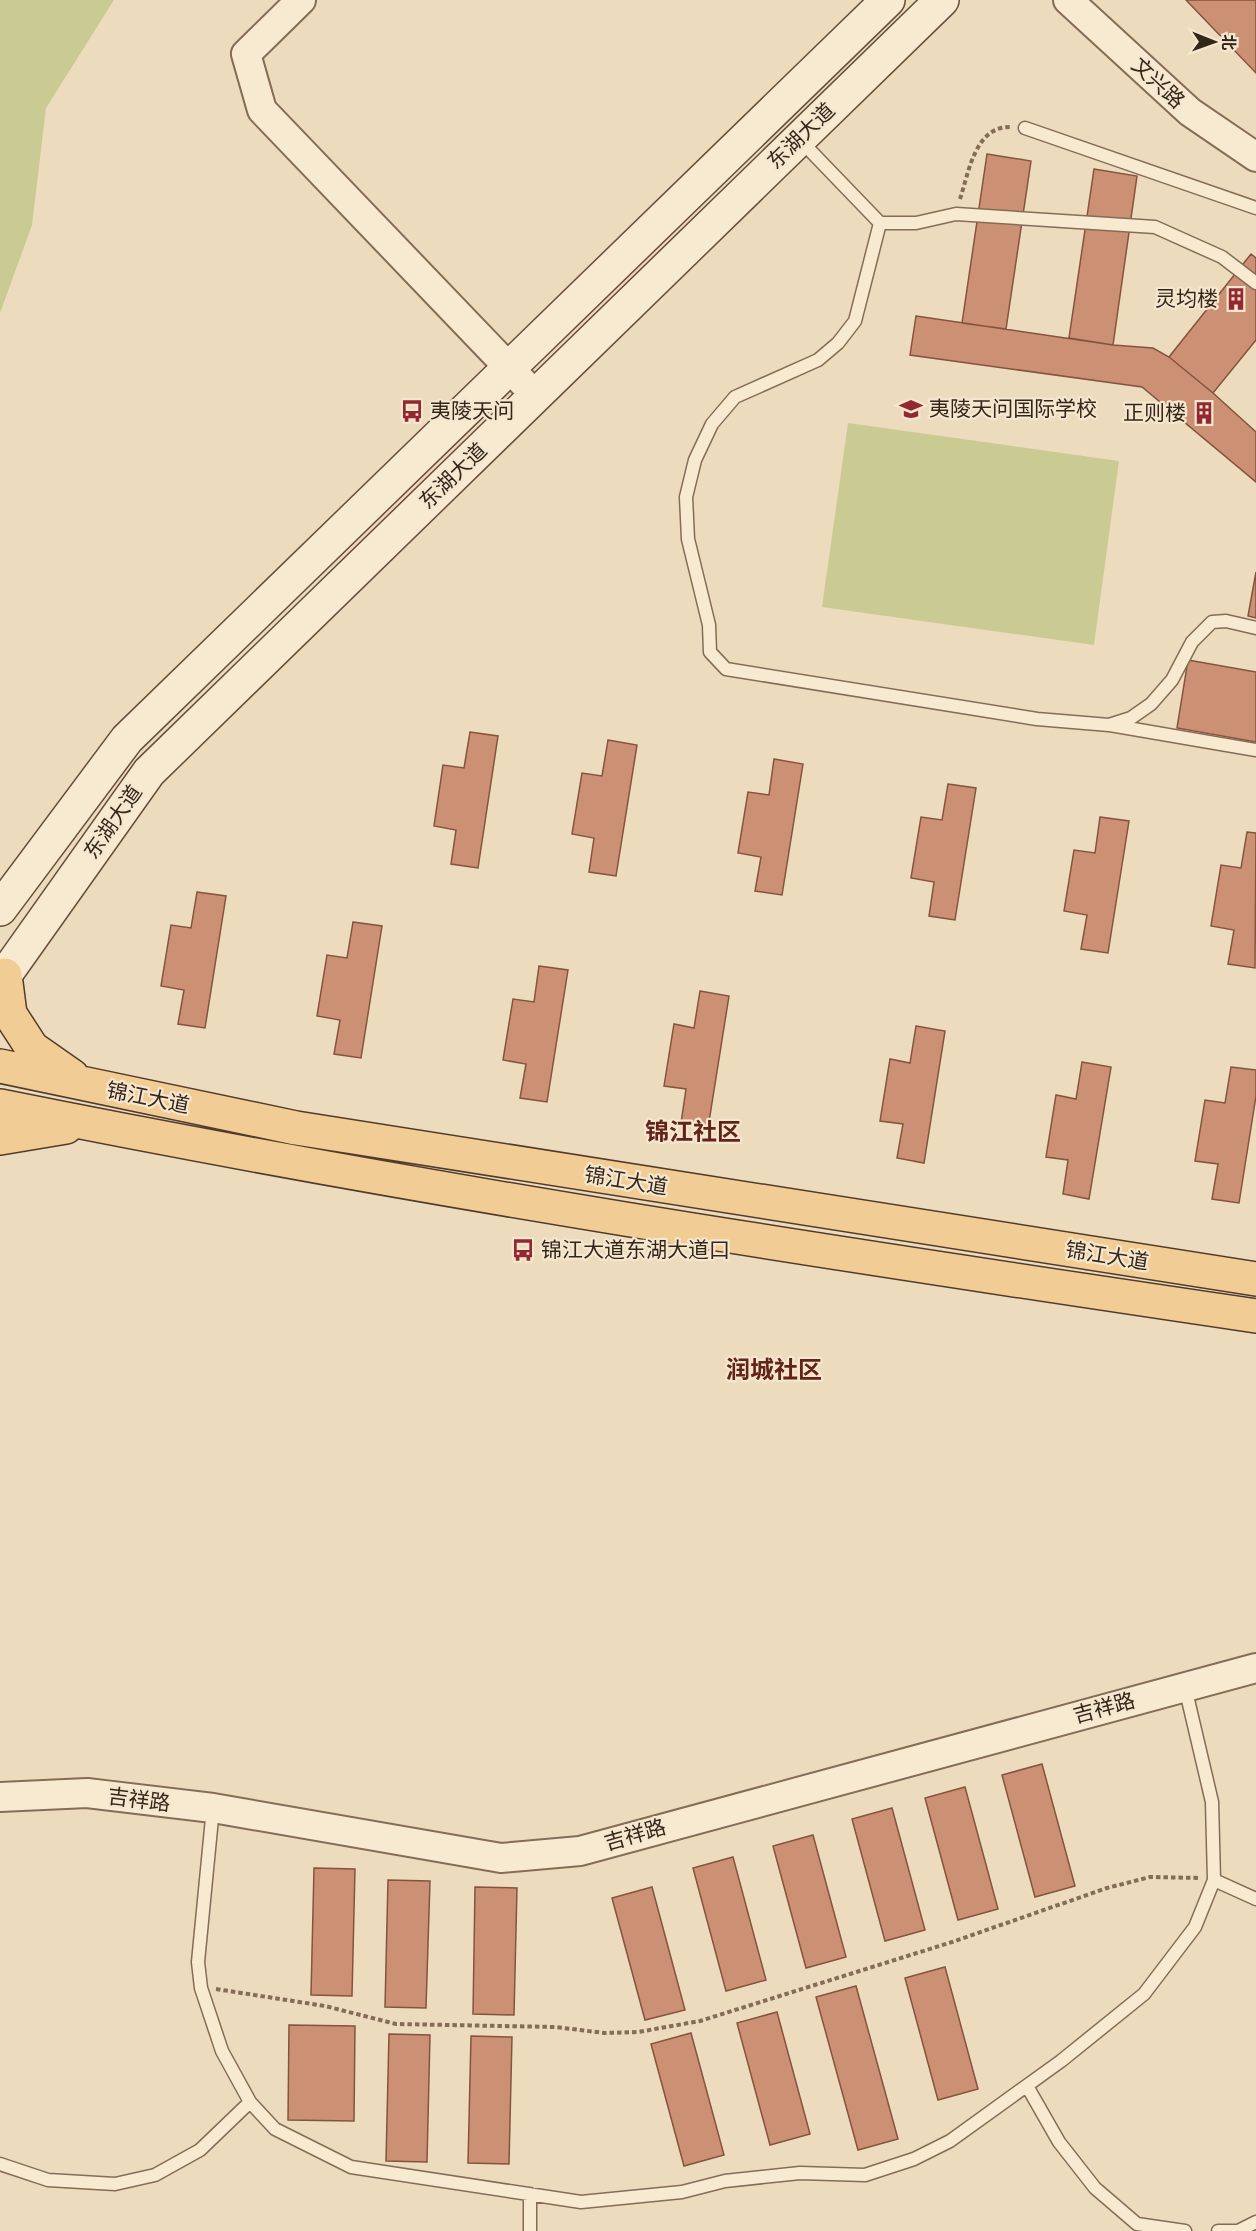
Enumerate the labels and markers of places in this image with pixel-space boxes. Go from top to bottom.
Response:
place label: 灵均楼 [1155,286,1218,312]
building icon: 灵均楼 [1223,286,1249,312]
school or university icon: 夷陵天问国际学校 [898,396,924,422]
place label: 夷陵天问国际学校 [929,396,1097,422]
bus stop icon: 夷陵天问 [399,398,425,424]
place label: 夷陵天问 [430,398,514,424]
place label: 正则楼 [1123,400,1186,426]
building icon: 正则楼 [1191,400,1217,426]
bus stop icon: 锦江大道东湖大道口 [510,1237,536,1263]
place label: 锦江大道东湖大道口 [541,1237,730,1263]

